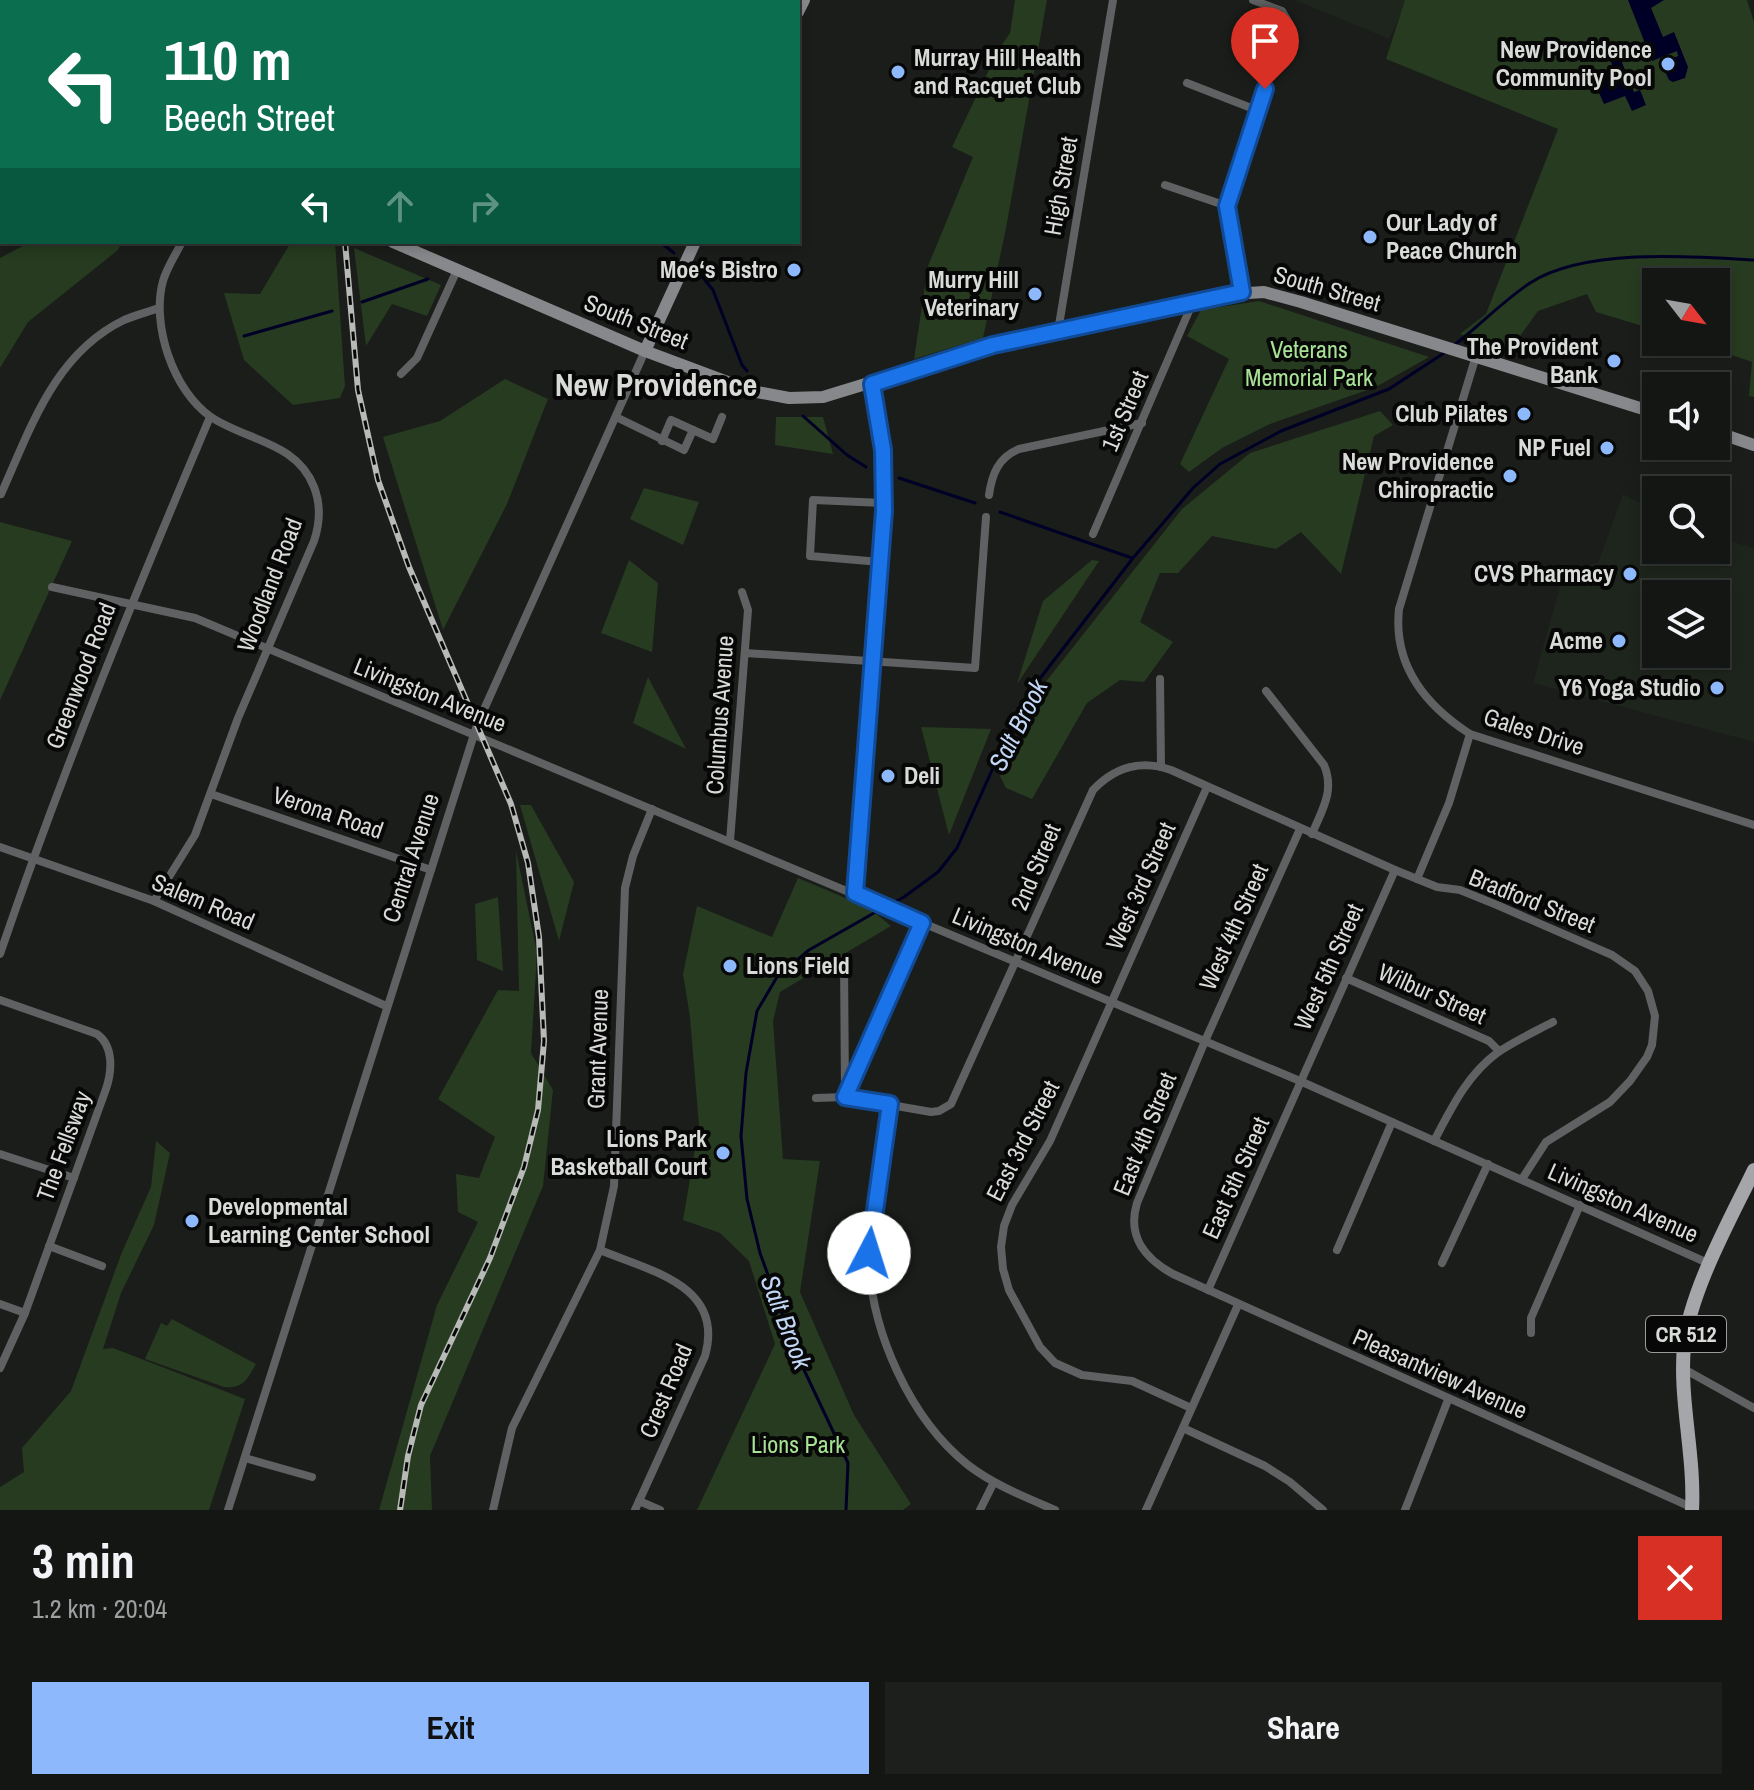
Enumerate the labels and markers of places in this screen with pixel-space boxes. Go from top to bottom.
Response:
pin [1231,7,1299,89]
place label: New Providence Community Pool [1496,33,1652,93]
place label: Murray Hill Health and Racquet Club [914,41,1081,101]
marker: New Providence Community Pool [1659,55,1677,73]
marker: Murray Hill Health and Racquet Club [889,63,907,81]
place label: Our Lady of Peace Church [1386,206,1517,266]
marker: Our Lady of Peace Church [1361,228,1379,246]
place label: Moe‘s Bistro [660,253,778,285]
marker: Moe‘s Bistro [785,261,803,279]
place label: Murry Hill Veterinary [924,263,1019,323]
marker: Murry Hill Veterinary [1026,285,1044,303]
place label: The Provident Bank [1467,330,1598,390]
marker: The Provident Bank [1605,352,1623,370]
place label: Club Pilates [1395,397,1508,429]
marker: Club Pilates [1515,405,1533,423]
place label: NP Fuel [1518,431,1591,463]
marker: NP Fuel [1598,439,1616,457]
place label: New Providence Chiropractic [1342,445,1494,505]
marker: New Providence Chiropractic [1501,467,1519,485]
place label: CVS Pharmacy [1474,557,1614,589]
marker: CVS Pharmacy [1621,565,1639,583]
place label: Acme [1549,624,1603,656]
marker: Acme [1610,632,1628,650]
place label: Y6 Yoga Studio [1558,671,1701,703]
marker: Y6 Yoga Studio [1708,679,1726,697]
place label: Deli [904,759,940,791]
marker: Deli [879,767,897,785]
place label: Lions Field [746,949,850,981]
marker: Lions Field [721,957,739,975]
place label: Lions Park Basketball Court [551,1122,707,1182]
marker: Lions Park Basketball Court [714,1144,732,1162]
place label: Developmental Learning Center School [208,1190,430,1250]
marker: Developmental Learning Center School [183,1212,201,1230]

